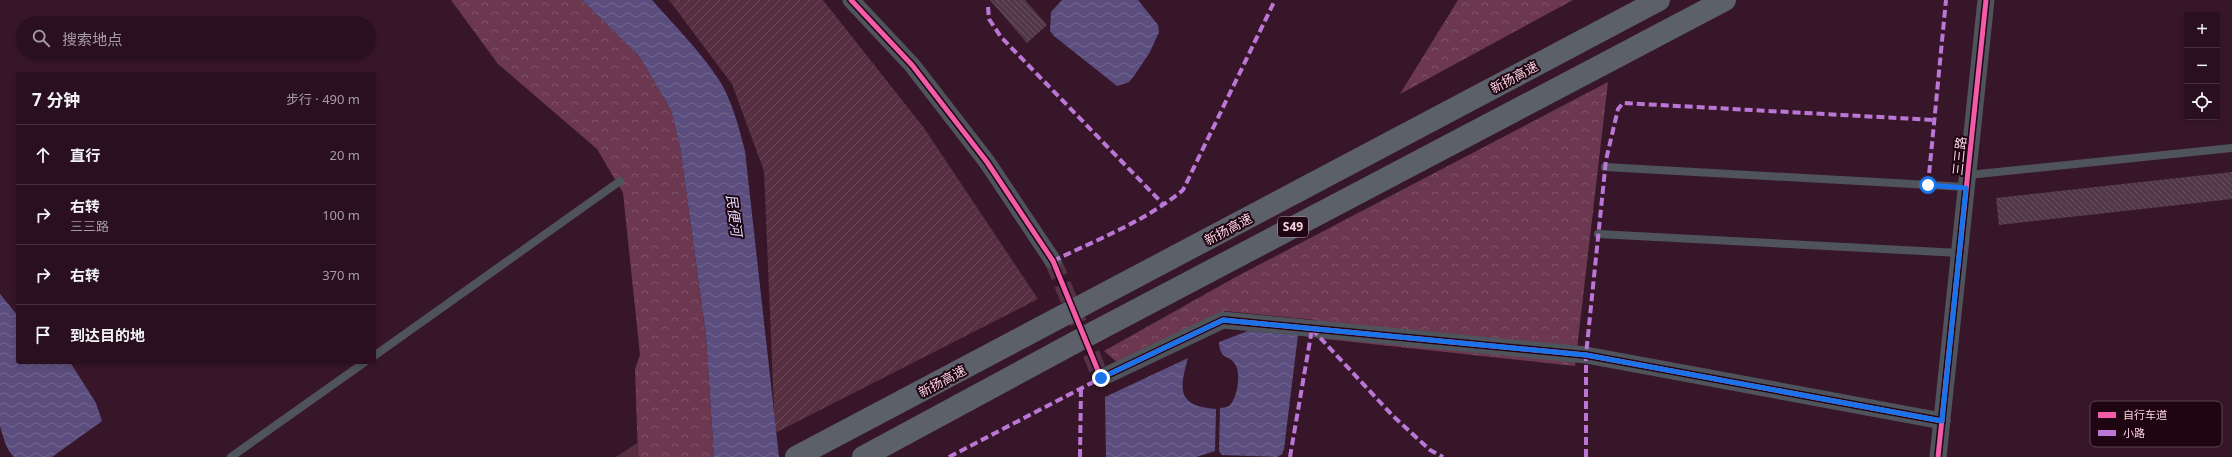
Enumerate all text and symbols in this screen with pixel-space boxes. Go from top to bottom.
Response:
map controls [2184,12,2220,120]
button: + [2184,12,2220,48]
search box [16,16,376,60]
icon: search [30,27,52,49]
text: 搜索地点 [62,29,122,49]
button: − [2184,48,2220,84]
street label: 新扬高速 [1487,57,1541,97]
button: locate [2184,84,2220,120]
text: 7 分钟 [32,88,80,111]
text: 步行 · 490 m [286,90,360,108]
street label: 三三路 [1948,136,1970,176]
icon: ahead [32,144,54,166]
text: 直行 [70,145,100,165]
text: 20 m [330,146,360,164]
route start [1919,176,1937,194]
water label: 民便河 [722,193,747,240]
text: 右转 [70,196,100,216]
icon: right [32,204,54,226]
text: 100 m [322,206,360,224]
street label: 新扬高速 [1201,209,1255,249]
text: 三三路 [70,217,109,235]
road number: S49 [1278,217,1308,237]
icon: right [32,264,54,286]
text: 右转 [70,265,100,285]
text: 370 m [322,266,360,284]
icon: arrive [32,324,54,346]
text: 到达目的地 [70,325,145,345]
street label: 新扬高速 [915,361,969,401]
route end [1092,369,1110,387]
legend [2090,401,2222,447]
text: 自行车道 [2123,407,2167,422]
text: 小路 [2123,425,2145,440]

